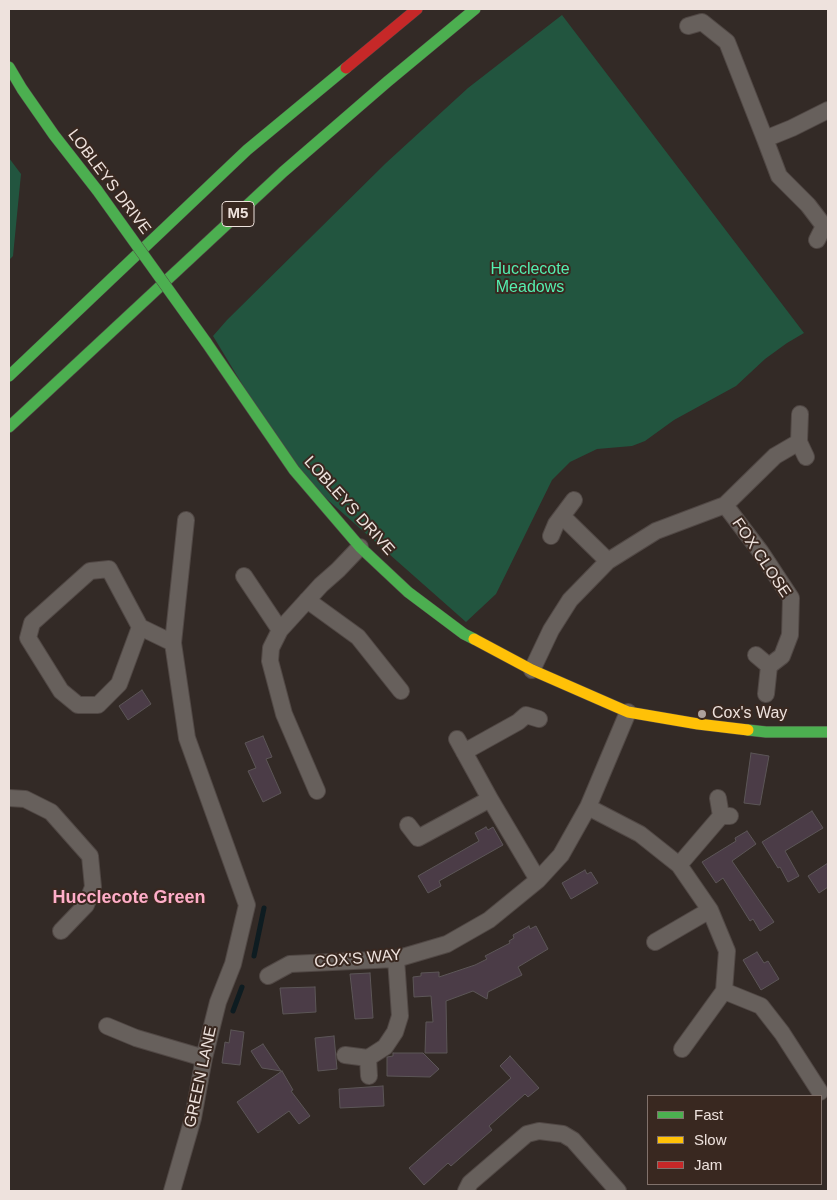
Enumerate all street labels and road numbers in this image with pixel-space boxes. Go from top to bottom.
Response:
street label: LOBLEYS DRIVE [63,126,155,238]
road number: M5 [222,202,254,226]
street label: LOBLEYS DRIVE [300,453,398,559]
street label: FOX CLOSE [727,515,795,601]
street label: COX'S WAY [314,946,402,972]
street label: GREEN LANE [181,1025,221,1129]

